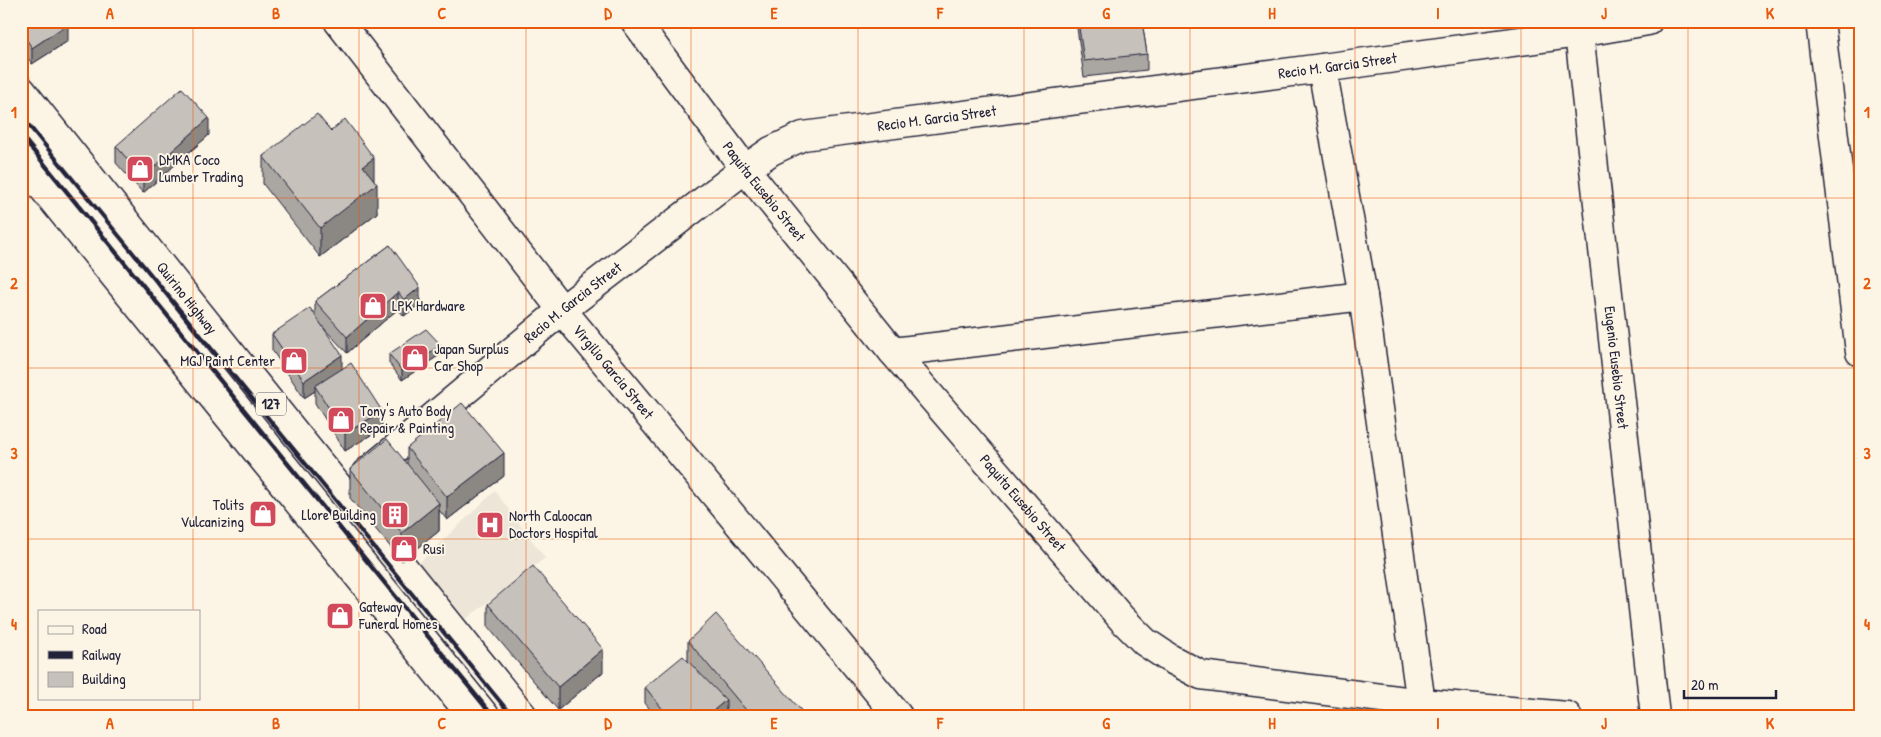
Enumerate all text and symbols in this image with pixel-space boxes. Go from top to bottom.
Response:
text: A [106,2,114,24]
text: B [272,2,280,24]
text: C [438,2,447,24]
text: D [604,2,612,24]
text: E [770,2,778,24]
text: F [936,2,944,24]
text: G [1102,2,1110,24]
text: H [1268,2,1276,24]
text: I [1436,2,1440,24]
text: J [1601,2,1607,24]
text: K [1766,2,1775,24]
street label: Recio M. Garcia Street [1277,47,1399,84]
street label: Recio M. Garcia Street [876,100,998,136]
text: 1 [11,101,17,123]
text: 1 [1864,101,1870,123]
street label: Paquita Eusebio Street [718,137,811,247]
place label: DMKA Coco Lumber Trading [159,149,244,187]
shop icon: DMKA Coco Lumber Trading [125,154,155,184]
street label: Recio M. Garcia Street [519,256,626,348]
street label: Quirino Highway [152,257,223,338]
text: 2 [10,272,18,294]
text: 2 [1863,272,1871,294]
shop icon: LPK Hardware [358,291,388,321]
place label: LPK Hardware [392,295,465,316]
street label: Eugenio Eusebio Street [1599,305,1634,431]
street label: Virgilio Garcia Street [568,320,660,424]
place label: Japan Surplus Car Shop [434,338,509,376]
shop icon: Japan Surplus Car Shop [400,343,430,373]
shop icon: MGJ Paint Center [279,346,309,376]
place label: MGJ Paint Center [180,350,275,371]
road number: 127 [256,392,286,416]
place label: Tony's Auto Body Repair & Painting [360,400,455,438]
shop icon: Tony's Auto Body Repair & Painting [326,405,356,435]
text: 3 [10,442,18,464]
text: 3 [1863,442,1871,464]
street label: Paquita Eusebio Street [975,450,1071,557]
place label: Tolits Vulcanizing [181,494,244,532]
shop icon: Tolits Vulcanizing [248,499,278,529]
building icon: Llore Building [380,500,410,530]
place label: Llore Building [302,504,376,525]
place label: North Caloocan Doctors Hospital [509,505,598,543]
hospital icon: North Caloocan Doctors Hospital [475,510,505,540]
shop icon: Rusi [389,534,419,564]
place label: Rusi [423,538,445,559]
place label: Gateway Funeral Homes [358,596,438,634]
shop icon: Gateway Funeral Homes [325,601,355,631]
legend [38,610,200,700]
text: 4 [11,613,17,635]
text: 4 [1864,613,1870,635]
text: Road [82,618,107,639]
text: Railway [82,644,121,665]
scale bar [1684,667,1776,699]
text: Building [82,668,126,689]
text: 20 m [1691,674,1718,695]
text: A [106,712,114,734]
text: B [272,712,280,734]
text: C [438,712,447,734]
text: D [604,712,612,734]
text: E [770,712,778,734]
text: F [936,712,944,734]
text: G [1102,712,1110,734]
text: H [1268,712,1276,734]
text: I [1436,712,1440,734]
text: J [1601,712,1607,734]
text: K [1766,712,1775,734]

